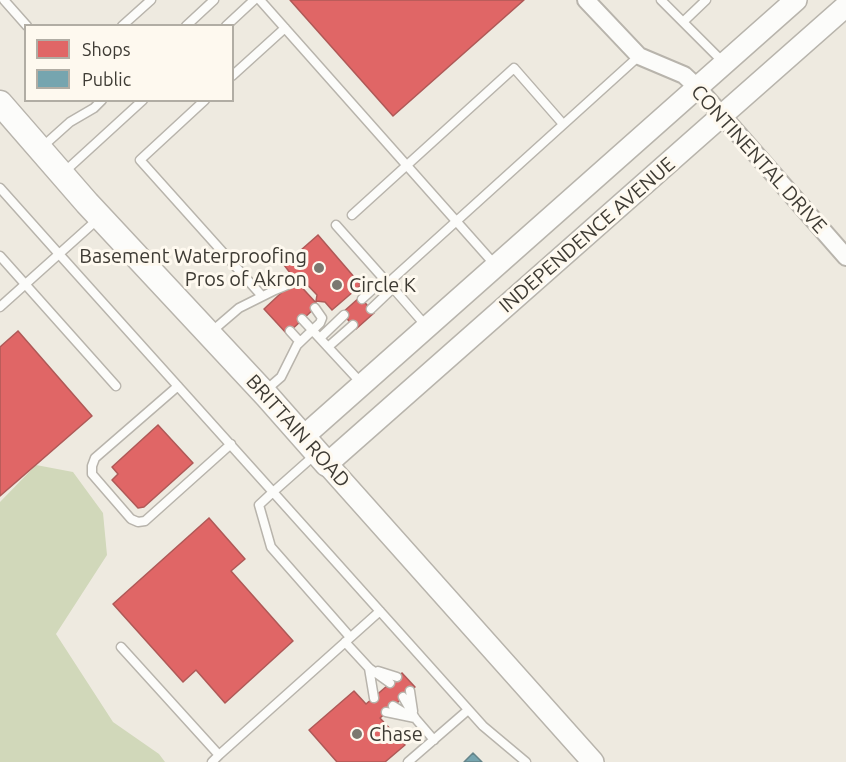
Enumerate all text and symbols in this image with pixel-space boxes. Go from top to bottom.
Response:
legend [24,24,234,102]
text: Shops [82,39,131,59]
text: Public [82,69,131,89]
street label: CONTINENTAL DRIVE [686,80,832,238]
street label: INDEPENDENCE AVENUE [494,152,680,318]
place label: Basement Waterproofing Pros of Akron [79,244,307,291]
marker: Basement Waterproofing Pros of Akron [312,261,326,275]
place label: Circle K [349,273,416,297]
marker: Circle K [330,278,344,292]
street label: BRITTAIN ROAD [241,370,355,492]
place label: Chase [369,722,423,746]
marker: Chase [350,727,364,741]

